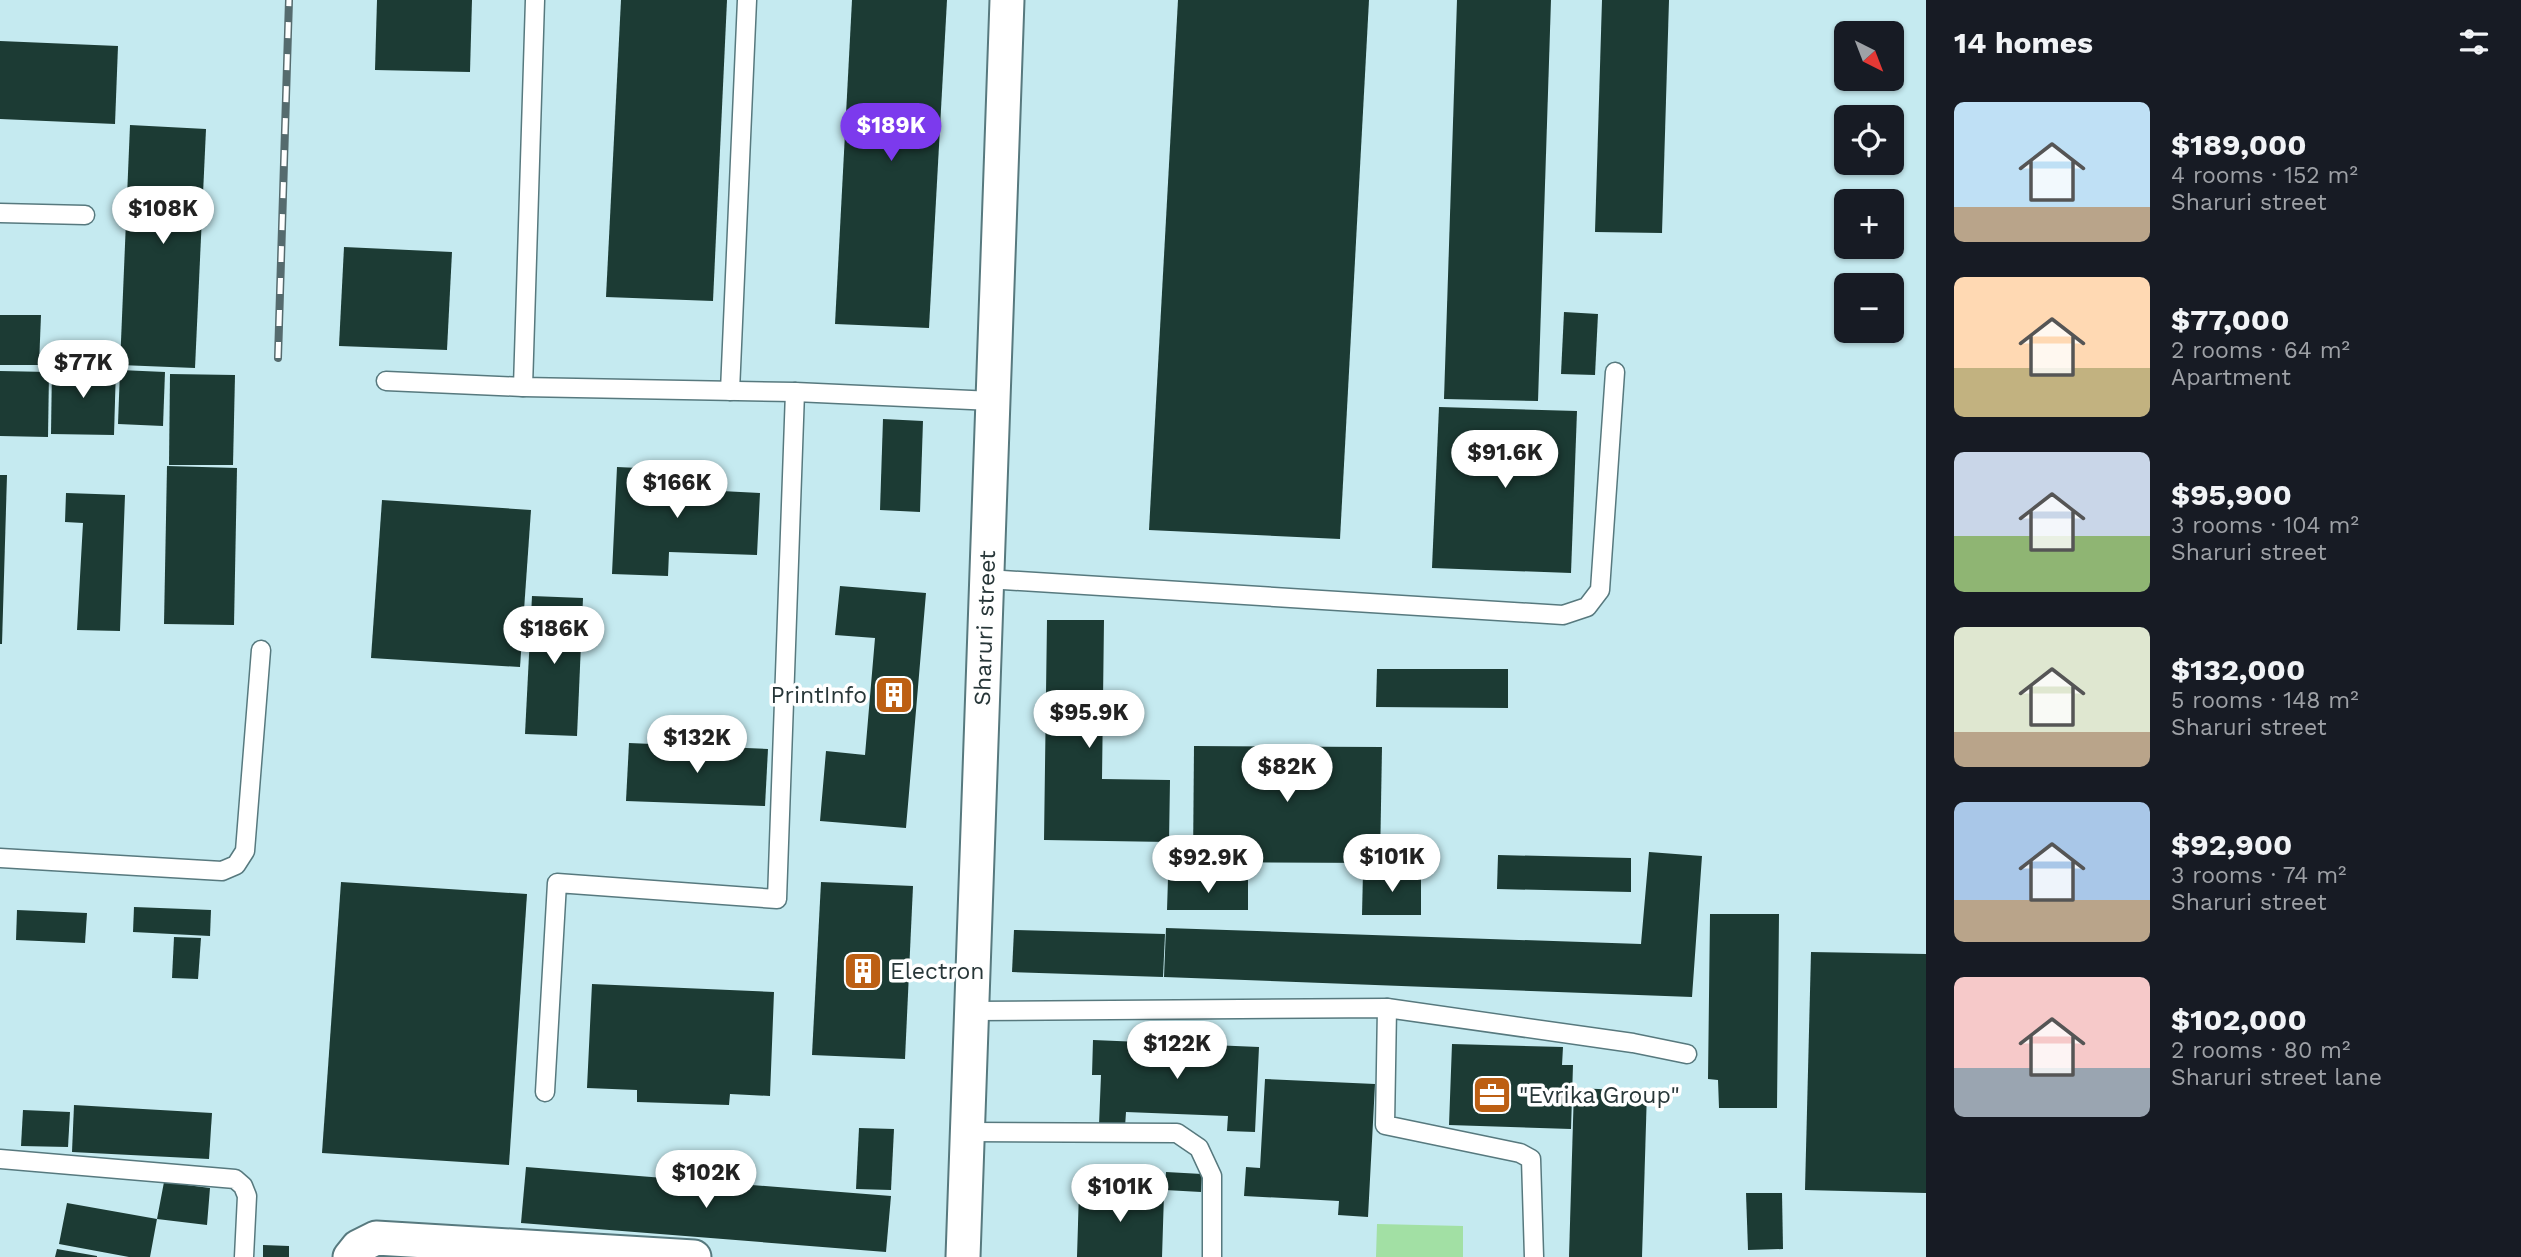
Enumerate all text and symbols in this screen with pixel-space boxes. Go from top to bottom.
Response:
north arrow [1834,21,1904,91]
map controls [1834,21,1904,343]
icon: filters [2455,23,2493,61]
text: 14 homes [1954,25,2093,60]
pin: $189K [842,104,940,163]
button: locate [1834,105,1904,175]
text: $189K [856,112,926,139]
text: $189,000 [2171,127,2307,162]
icon: home [2010,130,2094,214]
text: 4 rooms · 152 m² [2171,162,2358,189]
pin: $108K [114,187,212,246]
button: + [1834,189,1904,259]
text: Sharuri street [2171,189,2327,216]
text: $108K [128,195,198,222]
button: − [1834,273,1904,343]
text: $77,000 [2171,302,2290,337]
icon: home [2010,305,2094,389]
text: 2 rooms · 64 m² [2171,337,2350,364]
pin: $77K [42,340,124,400]
text: $77K [54,349,112,376]
text: Apartment [2171,364,2291,391]
pin: $91.6K [1448,430,1562,490]
text: $91.6K [1467,439,1543,466]
pin: $166K [628,461,726,520]
text: $166K [643,469,711,496]
text: $95,900 [2171,477,2292,512]
icon: home [2010,480,2094,564]
text: 3 rooms · 104 m² [2171,512,2359,539]
text: Sharuri street [2171,539,2327,566]
street label: Sharuri street [969,549,1001,706]
pin: $186K [505,606,603,666]
text: $186K [519,615,589,642]
text: $132,000 [2171,652,2305,687]
icon: home [2010,655,2094,739]
building icon: PrintInfo [873,674,915,716]
place label: PrintInfo [770,682,867,709]
text: 5 rooms · 148 m² [2171,687,2359,714]
pin: $95.9K [1032,690,1146,750]
text: $95.9K [1050,699,1128,726]
text: Sharuri street [2171,714,2327,741]
pin: $132K [648,716,746,775]
text: $132K [663,724,731,751]
pin: $82K [1246,744,1328,804]
text: $82K [1258,753,1316,780]
text: $92,900 [2171,827,2292,862]
icon: home [2010,830,2094,914]
pin: $101K [1343,834,1441,894]
pin: $92.9K [1151,836,1265,895]
text: $101K [1359,843,1425,870]
text: $92.9K [1168,844,1248,871]
text: 3 rooms · 74 m² [2171,862,2346,889]
text: Sharuri street [2171,889,2327,916]
building icon: Electron [842,950,884,992]
place label: Electron [890,958,985,985]
text: $102,000 [2171,1002,2307,1037]
icon: home [2010,1005,2094,1089]
pin: $122K [1128,1021,1226,1081]
text: $122K [1143,1030,1211,1057]
text: 2 rooms · 80 m² [2171,1037,2350,1064]
text: Sharuri street lane [2171,1064,2382,1091]
office icon: "Evrika Group" [1471,1074,1513,1116]
place label: "Evrika Group" [1519,1082,1680,1109]
pin: $102K [657,1150,755,1210]
text: $102K [671,1159,741,1186]
pin: $101K [1071,1164,1169,1224]
text: $101K [1087,1173,1153,1200]

